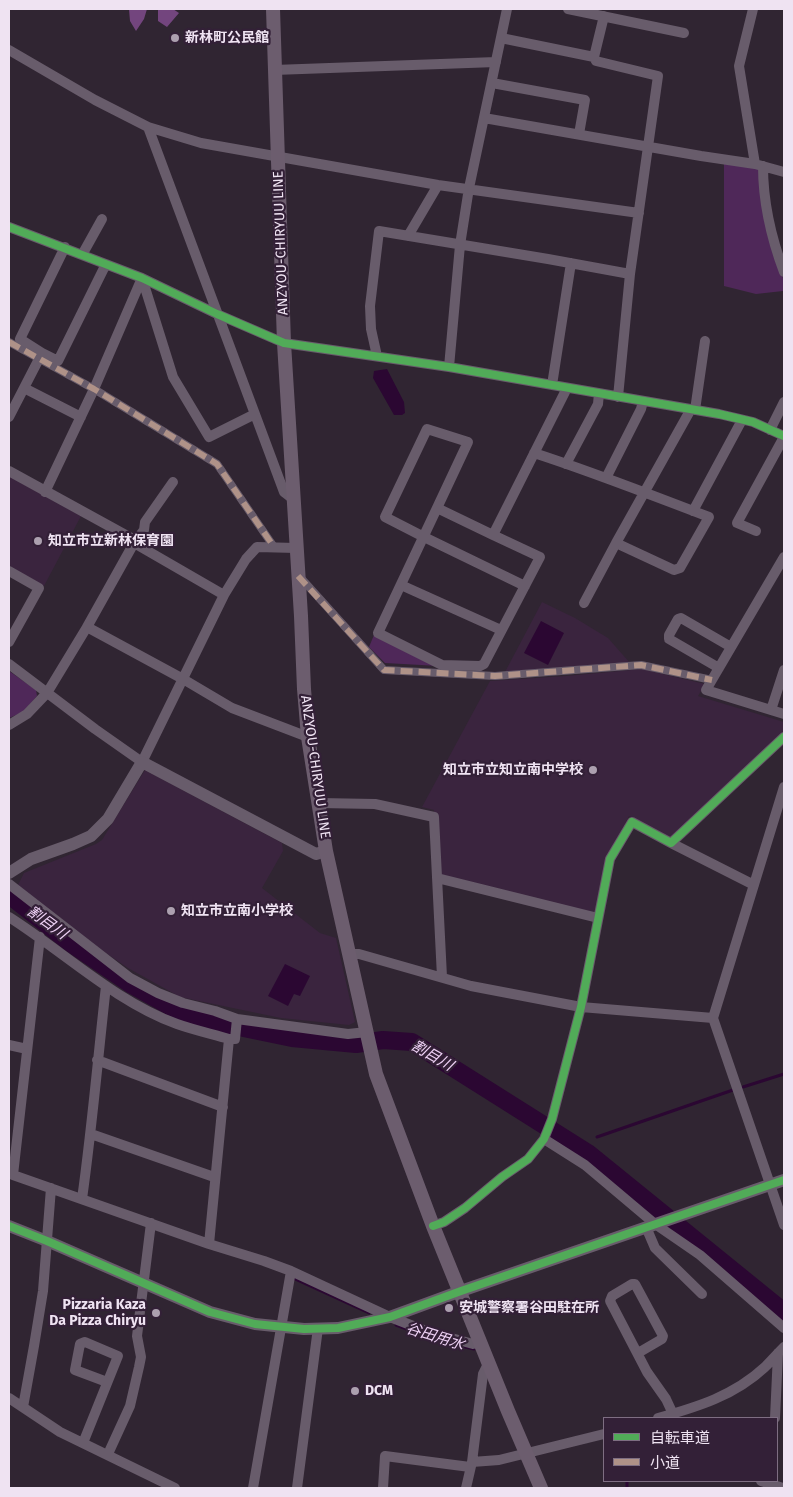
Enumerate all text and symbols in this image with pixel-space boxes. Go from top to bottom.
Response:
place label: 新林町公民館 [185,30,269,46]
marker: 新林町公民館 [169,32,181,44]
street label: ANZYOU-CHIRYUU LINE [270,171,292,315]
place label: 知立市立新林保育園 [48,533,174,549]
marker: 知立市立新林保育園 [32,535,44,547]
street label: ANZYOU-CHIRYUU LINE [297,694,333,840]
place label: 知立市立知立南中学校 [443,762,583,778]
marker: 知立市立知立南中学校 [587,764,599,776]
water label: 割目川 [24,902,70,944]
place label: 知立市立南小学校 [181,903,293,919]
marker: 知立市立南小学校 [165,905,177,917]
water label: 割目川 [408,1037,456,1075]
place label: Pizzaria Kaza Da Pizza Chiryu [49,1297,146,1330]
place label: 安城警察署谷田駐在所 [459,1300,599,1316]
marker: 安城警察署谷田駐在所 [443,1302,455,1314]
marker: Pizzaria Kaza Da Pizza Chiryu [150,1307,162,1319]
water label: 谷田用水 [404,1320,466,1354]
place label: DCM [365,1383,393,1399]
marker: DCM [349,1385,361,1397]
legend [603,1417,778,1482]
text: 自転車道 [650,1429,710,1447]
text: 小道 [650,1454,680,1472]

